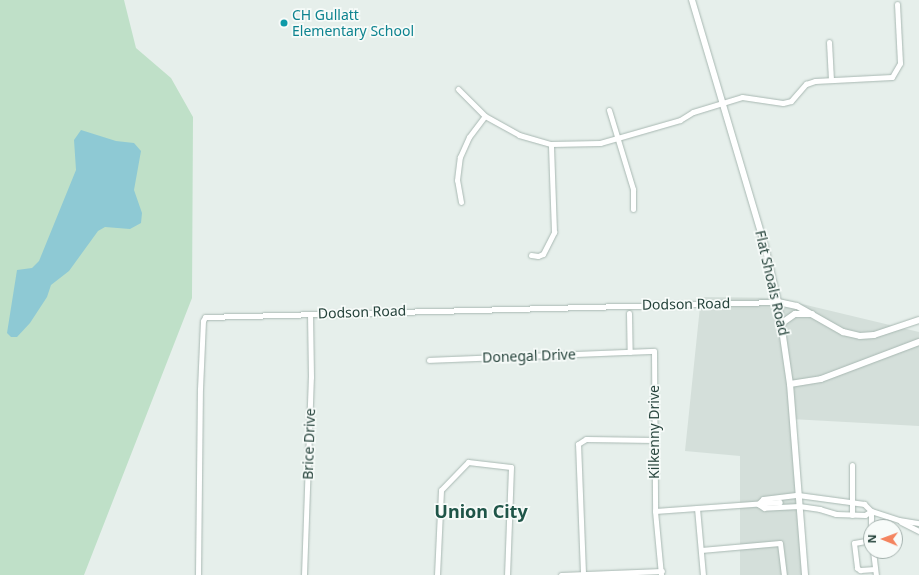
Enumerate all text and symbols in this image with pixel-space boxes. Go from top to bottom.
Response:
place label: CH Gullatt Elementary School [292,7,414,40]
marker: CH Gullatt Elementary School [279,18,289,28]
street label: Flat Shoals Road [752,229,792,337]
street label: Dodson Road [642,295,730,313]
street label: Dodson Road [318,302,406,322]
street label: Donegal Drive [482,346,576,366]
street label: Kilkenny Drive [646,385,662,479]
street label: Brice Drive [299,408,319,480]
district label: Union City [434,500,528,522]
north arrow [863,519,903,559]
text: N [864,534,879,543]

